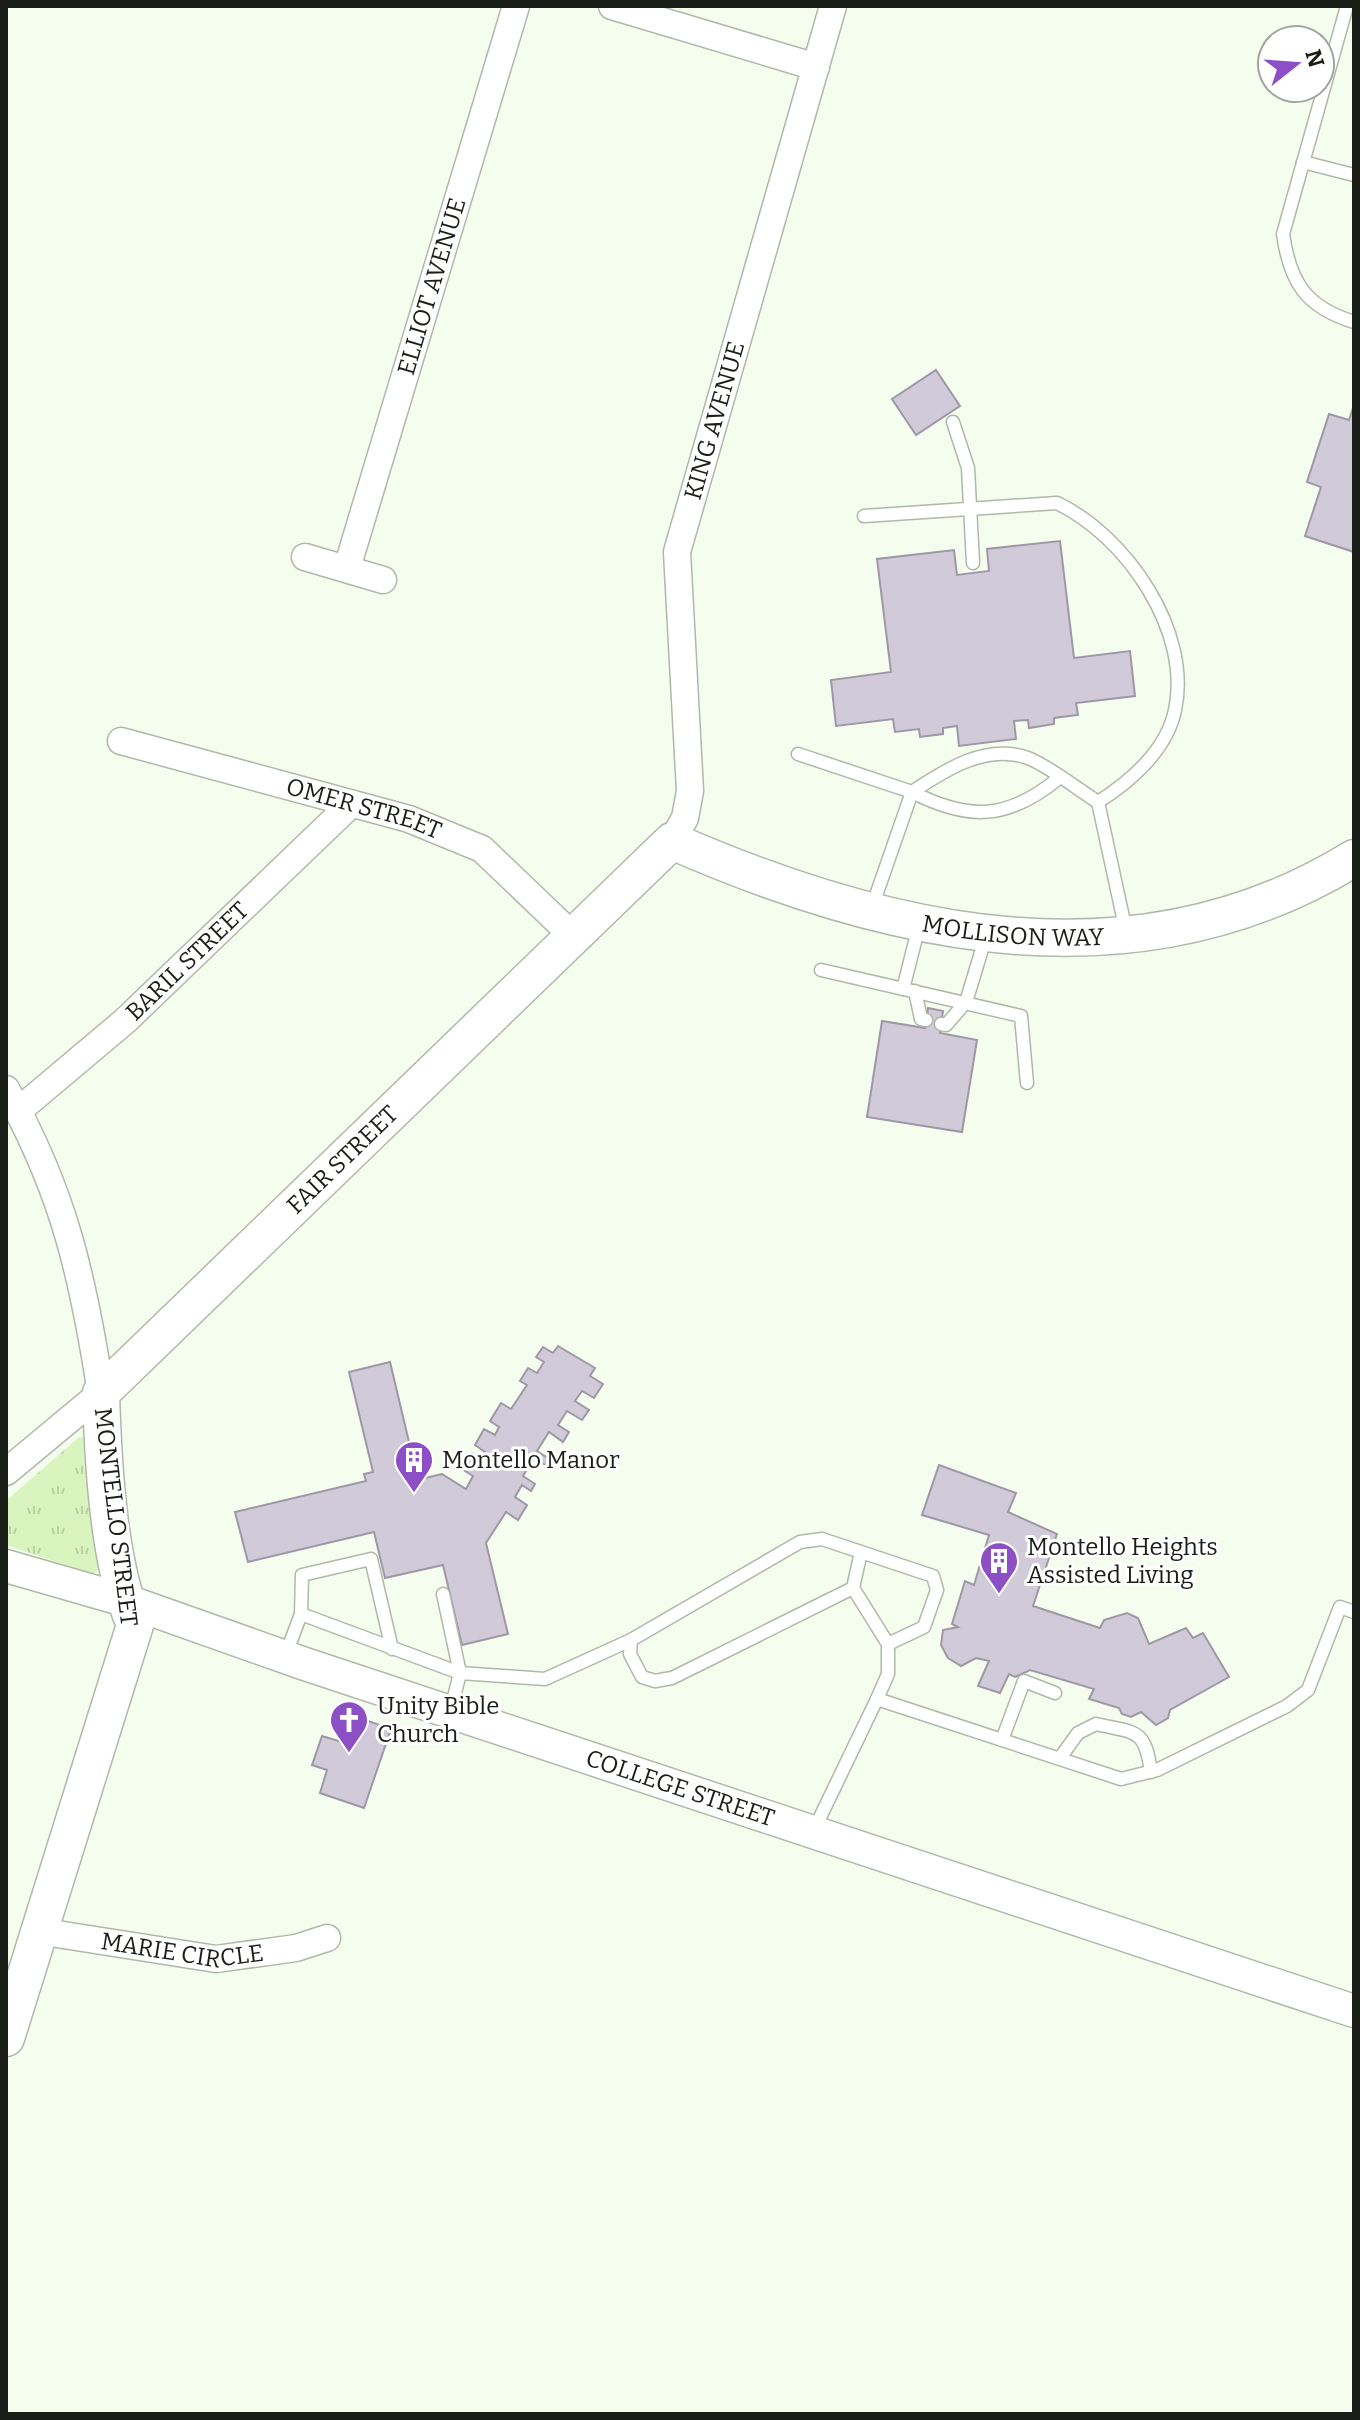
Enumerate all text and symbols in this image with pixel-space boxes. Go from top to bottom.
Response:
north arrow [1256,24,1336,104]
text: N [1299,46,1330,70]
street label: ELLIOT AVENUE [392,195,471,378]
street label: KING AVENUE [679,338,750,503]
street label: OMER STREET [283,772,446,845]
street label: BARIL STREET [120,896,254,1026]
street label: MOLLISON WAY [920,909,1106,952]
street label: FAIR STREET [281,1100,403,1219]
street label: MONTELLO STREET [89,1406,143,1628]
building icon: Montello Manor [393,1439,435,1494]
place label: Montello Manor [442,1446,620,1474]
place label: Montello Heights Assisted Living [1027,1533,1218,1589]
building icon: Montello Heights Assisted Living [978,1540,1020,1595]
place label: Unity Bible Church [377,1692,499,1748]
church icon: Unity Bible Church [328,1699,370,1754]
street label: COLLEGE STREET [582,1744,778,1832]
street label: MARIE CIRCLE [99,1927,265,1974]

